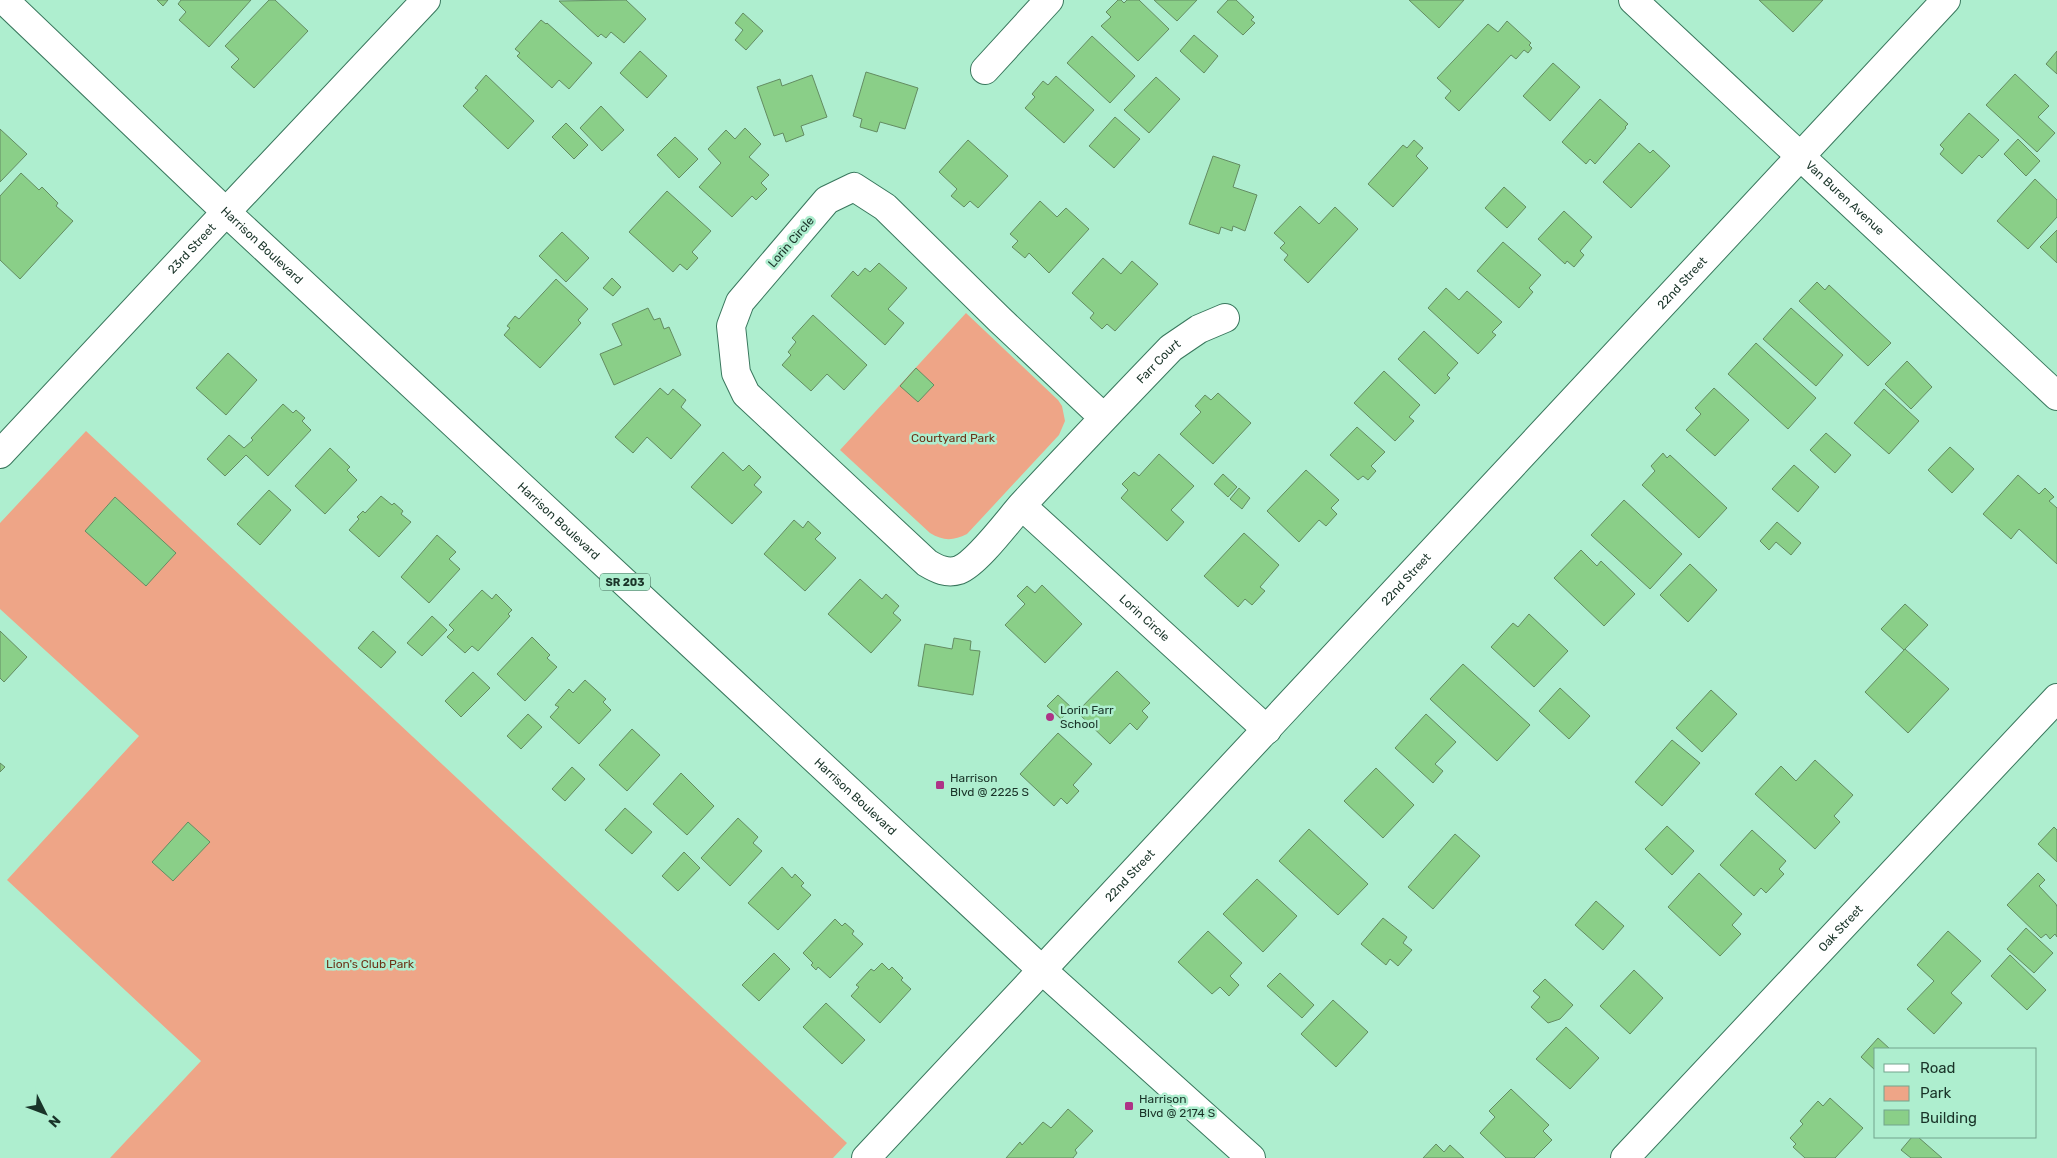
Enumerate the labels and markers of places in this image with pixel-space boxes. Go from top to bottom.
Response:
place label: Lorin Farr School [1060,703,1114,731]
marker: Lorin Farr School [1044,711,1056,723]
place label: Harrison Blvd @ 2225 S [950,771,1029,799]
marker: Harrison Blvd @ 2225 S [934,779,946,791]
place label: Harrison Blvd @ 2174 S [1139,1092,1215,1120]
marker: Harrison Blvd @ 2174 S [1123,1100,1135,1112]

